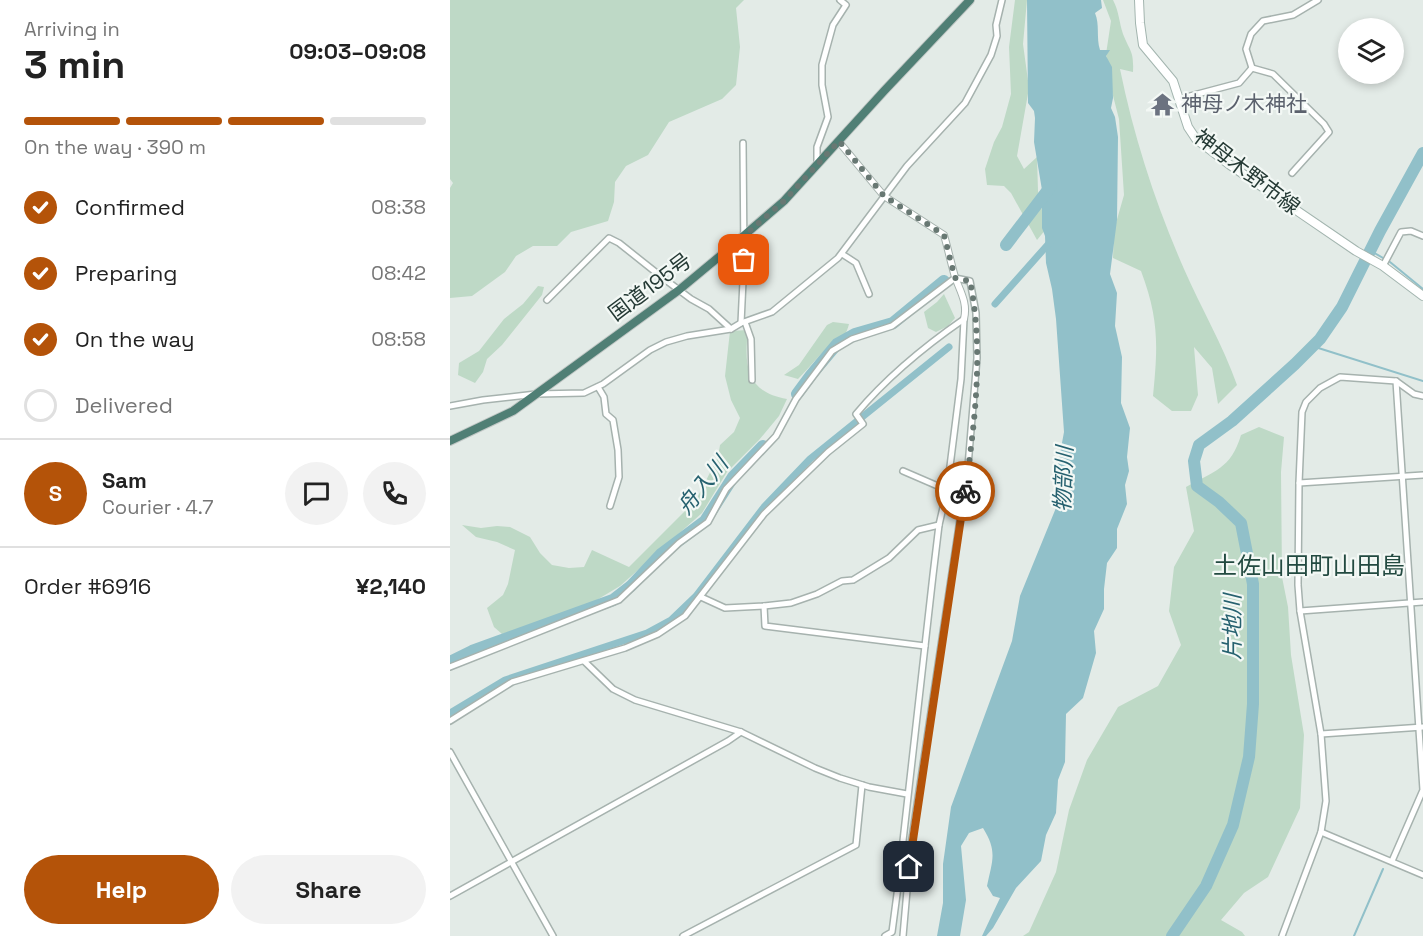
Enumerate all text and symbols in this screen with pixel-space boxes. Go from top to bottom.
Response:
text: Arriving in [24,16,120,42]
map controls [1338,18,1404,84]
button: layers [1338,18,1404,84]
text: 09:03–09:08 [289,37,426,65]
text: 3 min [24,40,125,89]
place label: 神母ノ木神社 [1181,90,1307,117]
temple icon: 神母ノ木神社 [1150,91,1176,117]
street label: 神母木野市線 [1189,123,1306,220]
text: On the way · 390 m [24,134,206,160]
icon: check [24,191,57,224]
text: Confirmed [75,193,185,221]
text: 08:38 [371,194,426,220]
pin [718,234,769,285]
icon: bag [727,243,760,276]
street label: 国道195号 [603,247,697,327]
icon: check [24,257,57,290]
text: Preparing [75,259,177,287]
text: 08:42 [371,260,426,286]
icon: check [24,323,57,356]
text: On the way [75,325,194,353]
text: 08:58 [371,326,426,352]
text: Delivered [75,391,173,419]
water label: 物部川 [1048,444,1078,512]
water label: 舟入川 [670,449,735,519]
courier [935,461,995,521]
button: chat [285,462,348,525]
button: phone [363,462,426,525]
text: Sam [102,466,147,494]
icon: bike [949,475,982,508]
text: S [49,479,62,507]
text: Courier · 4.7 [102,494,213,520]
district label: 土佐山田町山田島 [1213,550,1405,581]
text: Order #6916 [24,572,151,600]
text: ¥2,140 [356,572,426,600]
water label: 片地川 [1218,592,1246,660]
pin [883,841,934,892]
icon: home [892,850,925,883]
button: Help [24,855,219,924]
button: Share [231,855,426,924]

